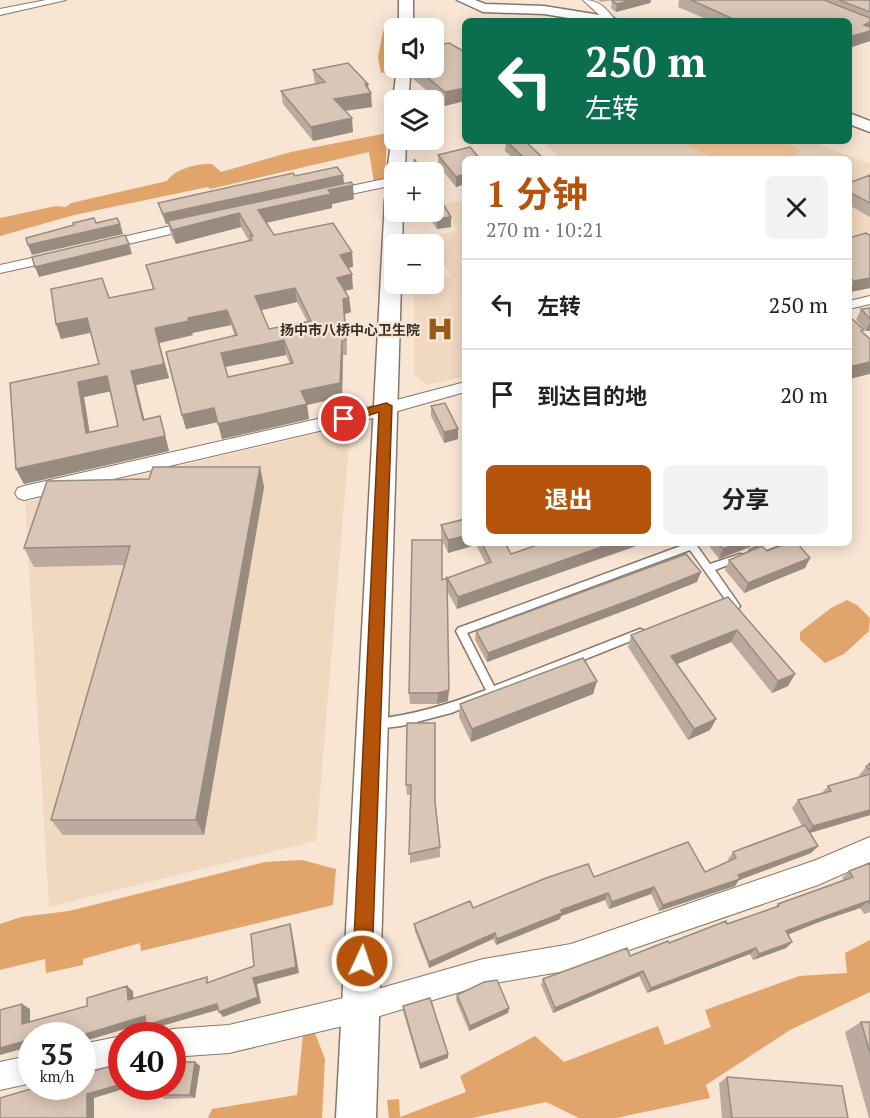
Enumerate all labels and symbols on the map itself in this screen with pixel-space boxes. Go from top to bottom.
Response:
hospital icon: 扬中市八桥中心卫生院 [425,314,455,344]
place label: 扬中市八桥中心卫生院 [280,320,420,339]
pin [318,393,369,444]
position arrow [330,929,394,993]
speed limit sign: 40 [108,1022,186,1100]

